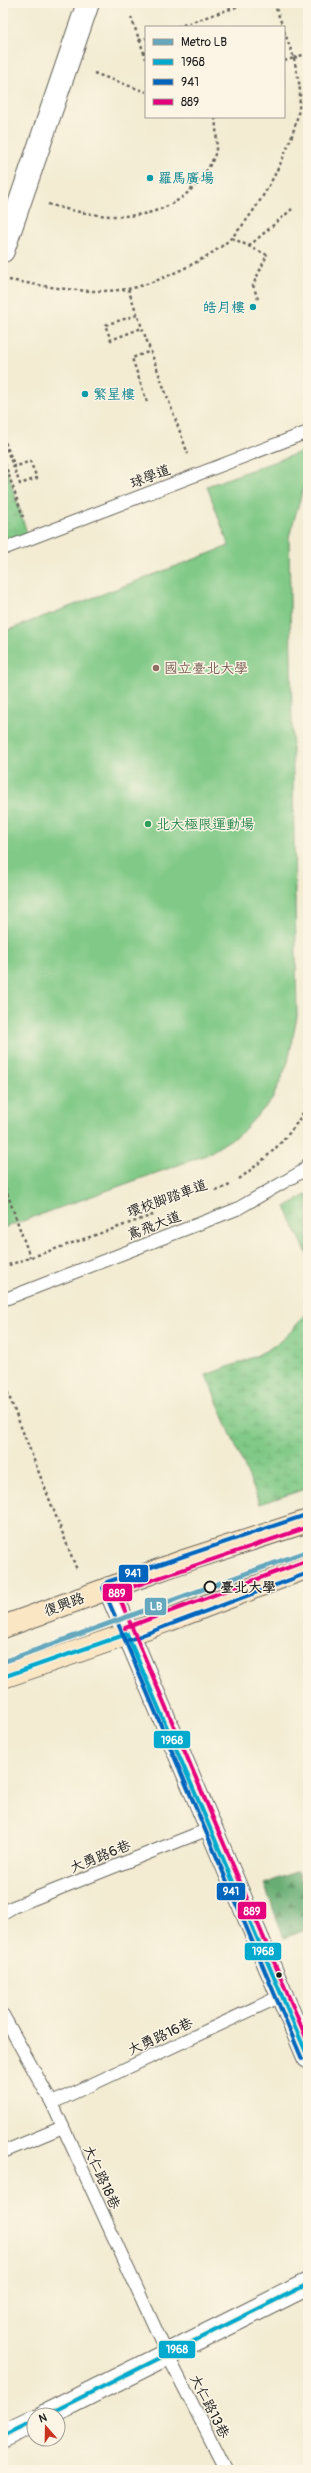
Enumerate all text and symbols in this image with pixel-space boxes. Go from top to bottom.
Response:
legend [145,26,285,118]
text: Metro LB [181,35,227,50]
text: 1968 [181,55,205,70]
text: 941 [181,75,199,90]
text: 889 [181,95,199,110]
place label: 羅馬廣場 [158,170,214,187]
marker: 羅馬廣場 [145,173,155,183]
place label: 皓月樓 [203,299,245,316]
marker: 皓月樓 [248,302,258,312]
place label: 繁星樓 [93,386,135,403]
marker: 繁星樓 [80,389,90,399]
street label: 球學道 [128,461,173,492]
place label: 國立臺北大學 [164,660,248,677]
marker: 國立臺北大學 [151,663,161,673]
place label: 北大極限運動場 [156,816,254,833]
marker: 北大極限運動場 [143,819,153,829]
street label: 環校脚踏車道 [125,1176,210,1221]
street label: 鳶飛大道 [125,1207,183,1243]
line badge: 941 [118,1564,149,1583]
text: 941 [125,1567,141,1580]
place label: 臺北大學 [220,1579,276,1596]
marker: 臺北大學 [203,1580,217,1594]
line badge: 889 [102,1583,133,1602]
text: 889 [109,1587,126,1600]
street label: 復興路 [42,1589,87,1620]
line badge: LB [144,1597,167,1616]
text: LB [150,1600,162,1613]
line badge: 1968 [153,1730,191,1749]
text: 1968 [161,1734,183,1747]
street label: 大勇路6巷 [67,1836,134,1876]
line badge: 941 [216,1882,246,1901]
text: 941 [223,1885,239,1898]
line badge: 889 [237,1901,267,1920]
text: 889 [244,1905,261,1918]
line badge: 1968 [244,1942,282,1961]
text: 1968 [252,1945,274,1958]
unlabelled marker [274,1970,284,1980]
street label: 大勇路16巷 [125,2014,196,2059]
street label: 大仁路18巷 [79,2143,124,2213]
line badge: 1968 [158,2340,196,2359]
text: 1968 [166,2343,188,2356]
street label: 大仁路13巷 [186,2371,233,2442]
north arrow [26,2407,66,2447]
text: N [37,2411,49,2425]

